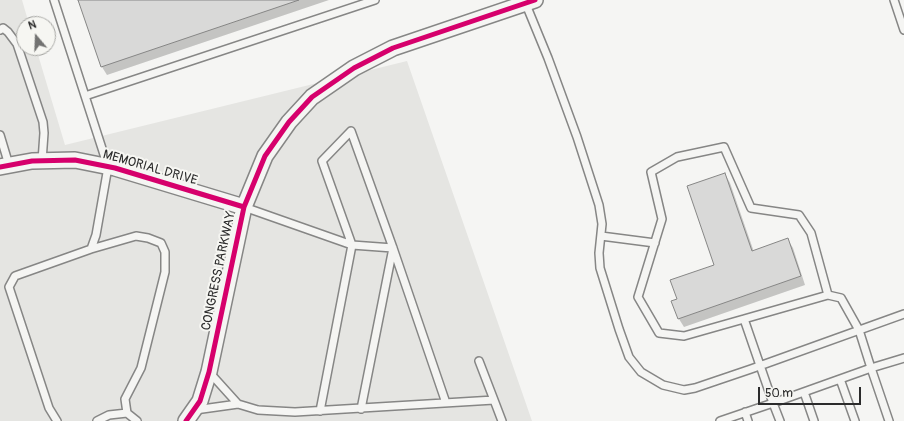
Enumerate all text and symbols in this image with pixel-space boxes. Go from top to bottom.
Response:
north arrow [16,16,56,56]
text: N [27,18,38,32]
street label: MEMORIAL DRIVE [101,147,199,189]
street label: CONGRESS PARKWAY [199,210,239,332]
scale bar [760,379,863,405]
text: 50 m [765,386,793,401]

